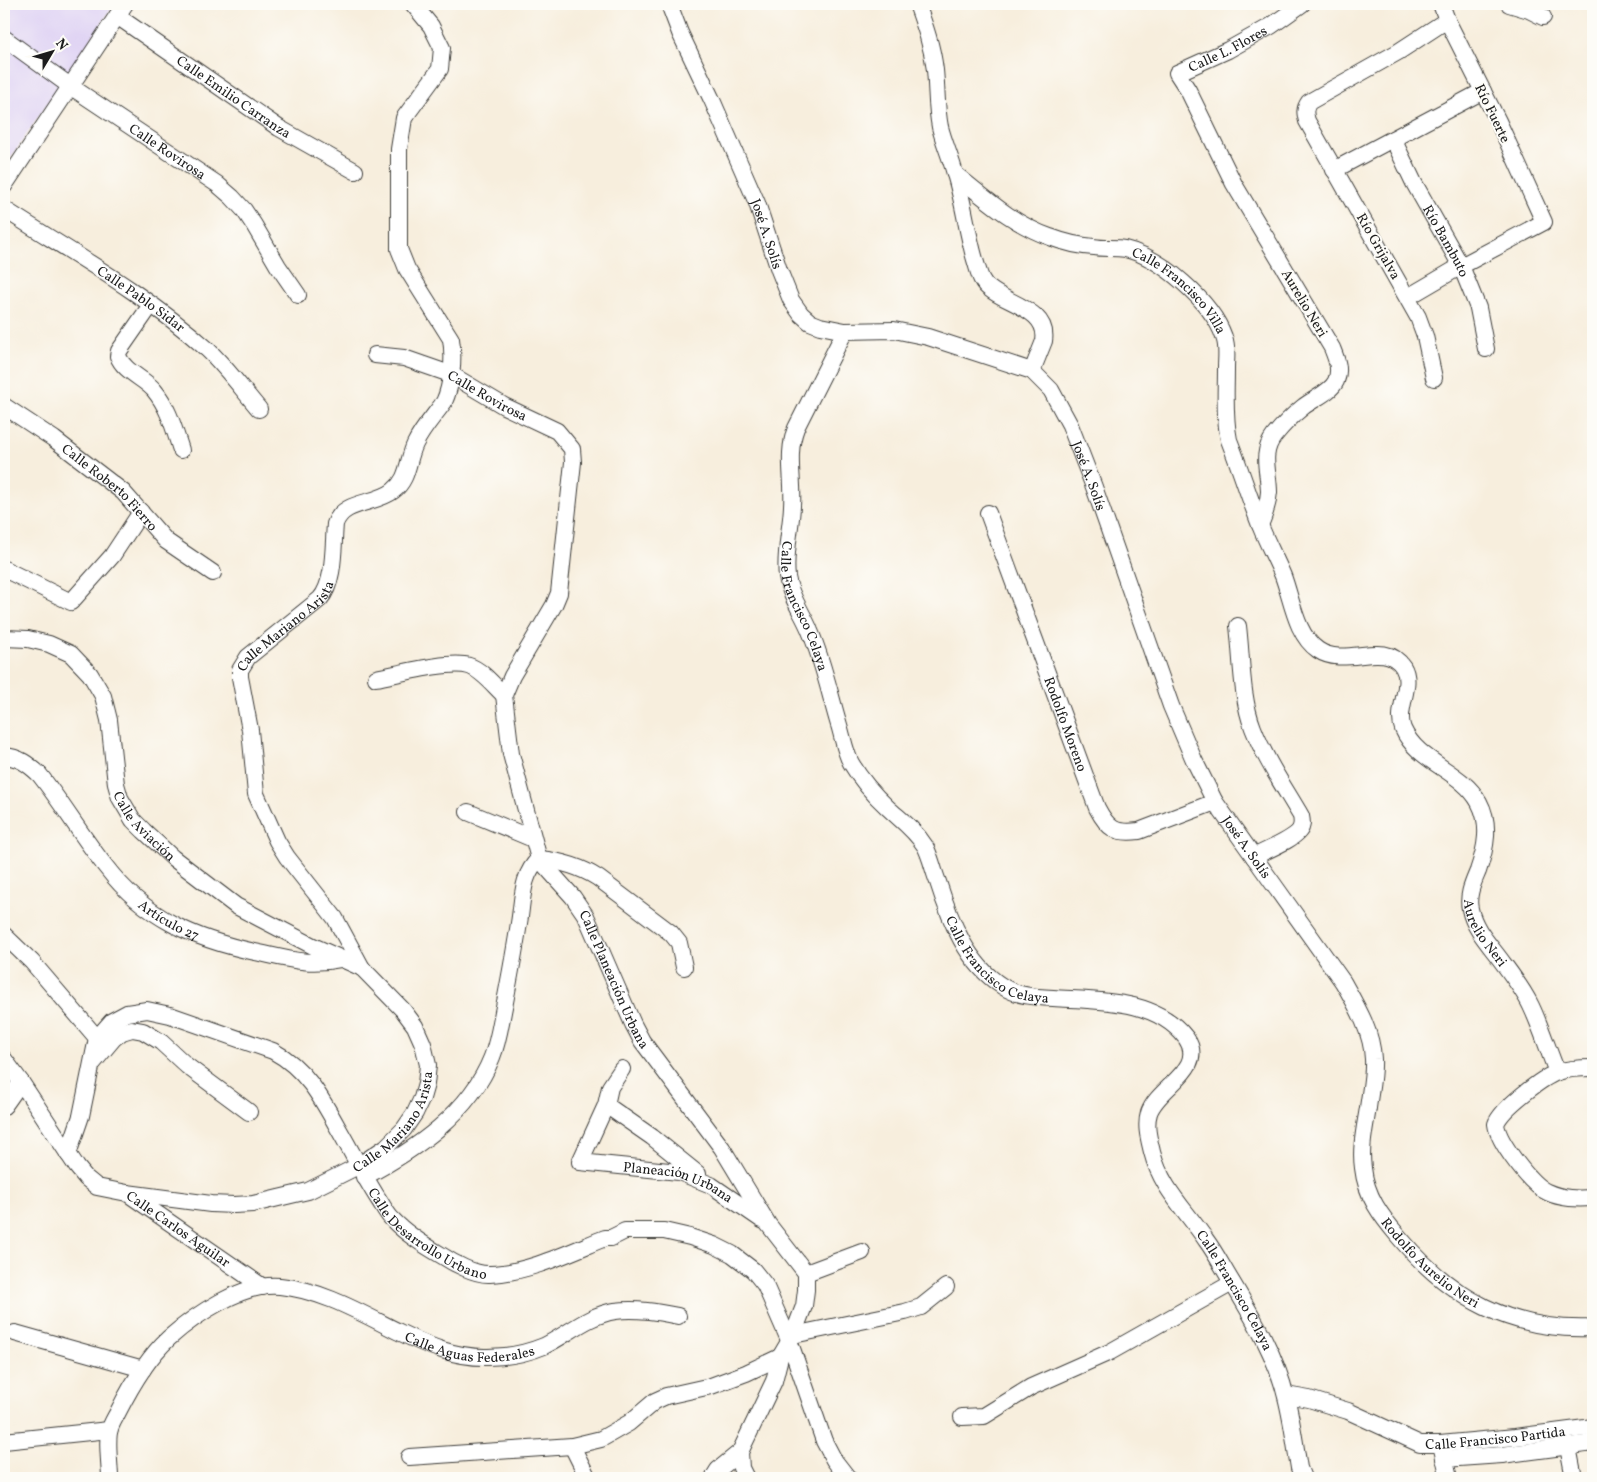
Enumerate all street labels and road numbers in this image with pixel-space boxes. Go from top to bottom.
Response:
street label: Calle L. Flores [1186,22,1271,78]
street label: Calle Emilio Carranza [172,52,294,144]
street label: Río Fuerte [1469,81,1514,147]
street label: Calle Rovirosa [125,120,209,185]
street label: José A. Solís [745,196,786,272]
street label: Río Bambuto [1417,202,1472,280]
street label: Río Grijalva [1351,210,1404,283]
street label: Calle Francisco Villa [1129,244,1230,337]
street label: Calle Pablo Sidar [93,262,189,338]
street label: Aurelio Neri [1276,266,1331,341]
street label: Calle Rovirosa [443,367,530,426]
street label: José A. Solís [1066,439,1110,513]
street label: Calle Roberto Fierro [57,440,161,536]
street label: Calle Francisco Celaya [775,540,832,674]
street label: Calle Mariano Arista [233,579,339,676]
street label: Rodolfo Moreno [1038,674,1091,775]
street label: Calle Aviación [108,790,179,866]
street label: José A. Solís [1217,812,1274,883]
street label: Artículo 27 [134,896,202,946]
street label: Aurelio Neri [1458,899,1511,971]
street label: Calle Planeación Urbana [574,907,653,1053]
street label: Calle Francisco Celaya [940,913,1049,1009]
street label: Calle Mariano Arista [350,1070,438,1178]
street label: Planeación Urbana [622,1158,736,1208]
street label: Calle Desarrollo Urbano [363,1185,488,1285]
street label: Calle Carlos Aguilar [122,1187,234,1273]
street label: Rodolfo Aurelio Neri [1376,1214,1482,1313]
street label: Calle Francisco Celaya [1191,1227,1276,1354]
street label: Calle Aguas Federales [401,1328,537,1368]
street label: Calle Francisco Partida [1425,1423,1567,1455]

